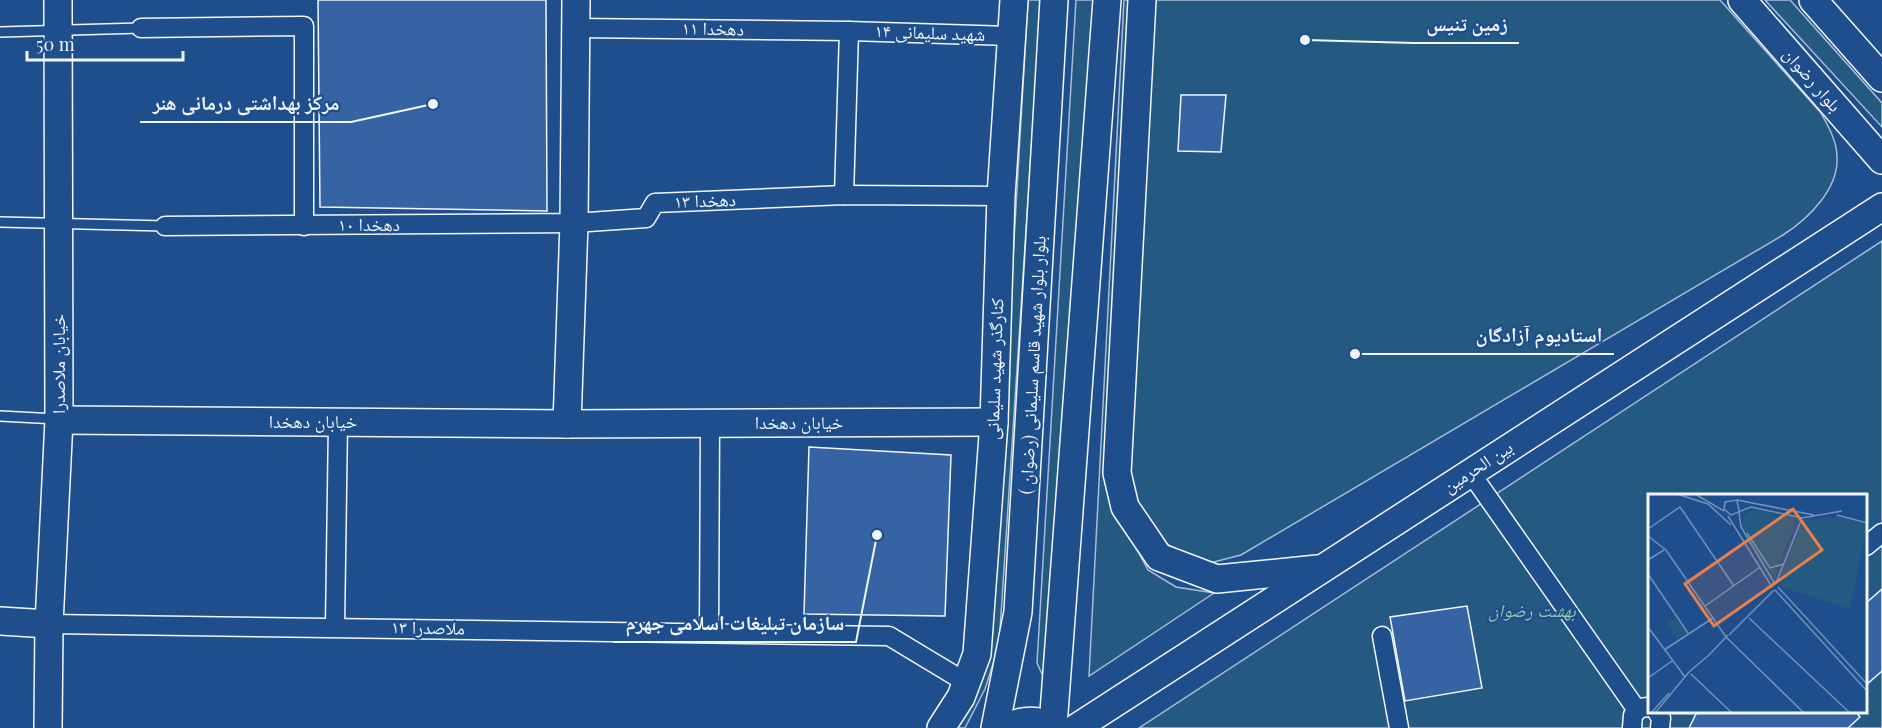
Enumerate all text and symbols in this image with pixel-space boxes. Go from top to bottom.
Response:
callout: زمین تنیس [1414,5,1519,43]
text: زمین تنیس [1426,9,1508,37]
street label: دهخدا ۱۱ [682,15,744,41]
street label: شهید سلیمانی ۱۴ [874,18,986,46]
scale bar [27,24,183,62]
text: 50 m [36,32,75,56]
street label: بلوار رضوان [1778,42,1847,117]
callout: مرکز بهداشتی درمانی هنر [140,84,351,122]
text: مرکز بهداشتی درمانی هنر [152,88,339,116]
street label: دهخدا ۱۳ [674,187,736,213]
street label: دهخدا ۱۰ [338,212,400,236]
street label: بلوار بلوار شهید قاسم سلیمانی (رضوان ) [1013,235,1052,495]
street label: کنارگذر شهید سلیمانی [980,297,1008,440]
street label: خیابان ملاصدرا [46,314,70,414]
callout: استادیوم آزادگان [1463,316,1614,354]
text: استادیوم آزادگان [1476,320,1602,349]
street label: خیابان دهخدا [269,409,357,433]
street label: خیابان دهخدا [755,410,843,434]
street label: بین الحرمین [1438,435,1517,498]
inset map [1648,494,1867,713]
park label: بهشت رضوان [1488,598,1577,622]
callout: سازمان تبلیغات اسلامی جهرم [613,604,856,642]
text: سازمان تبلیغات اسلامی جهرم [626,608,844,637]
street label: ملاصدرا ۱۳ [391,614,465,640]

